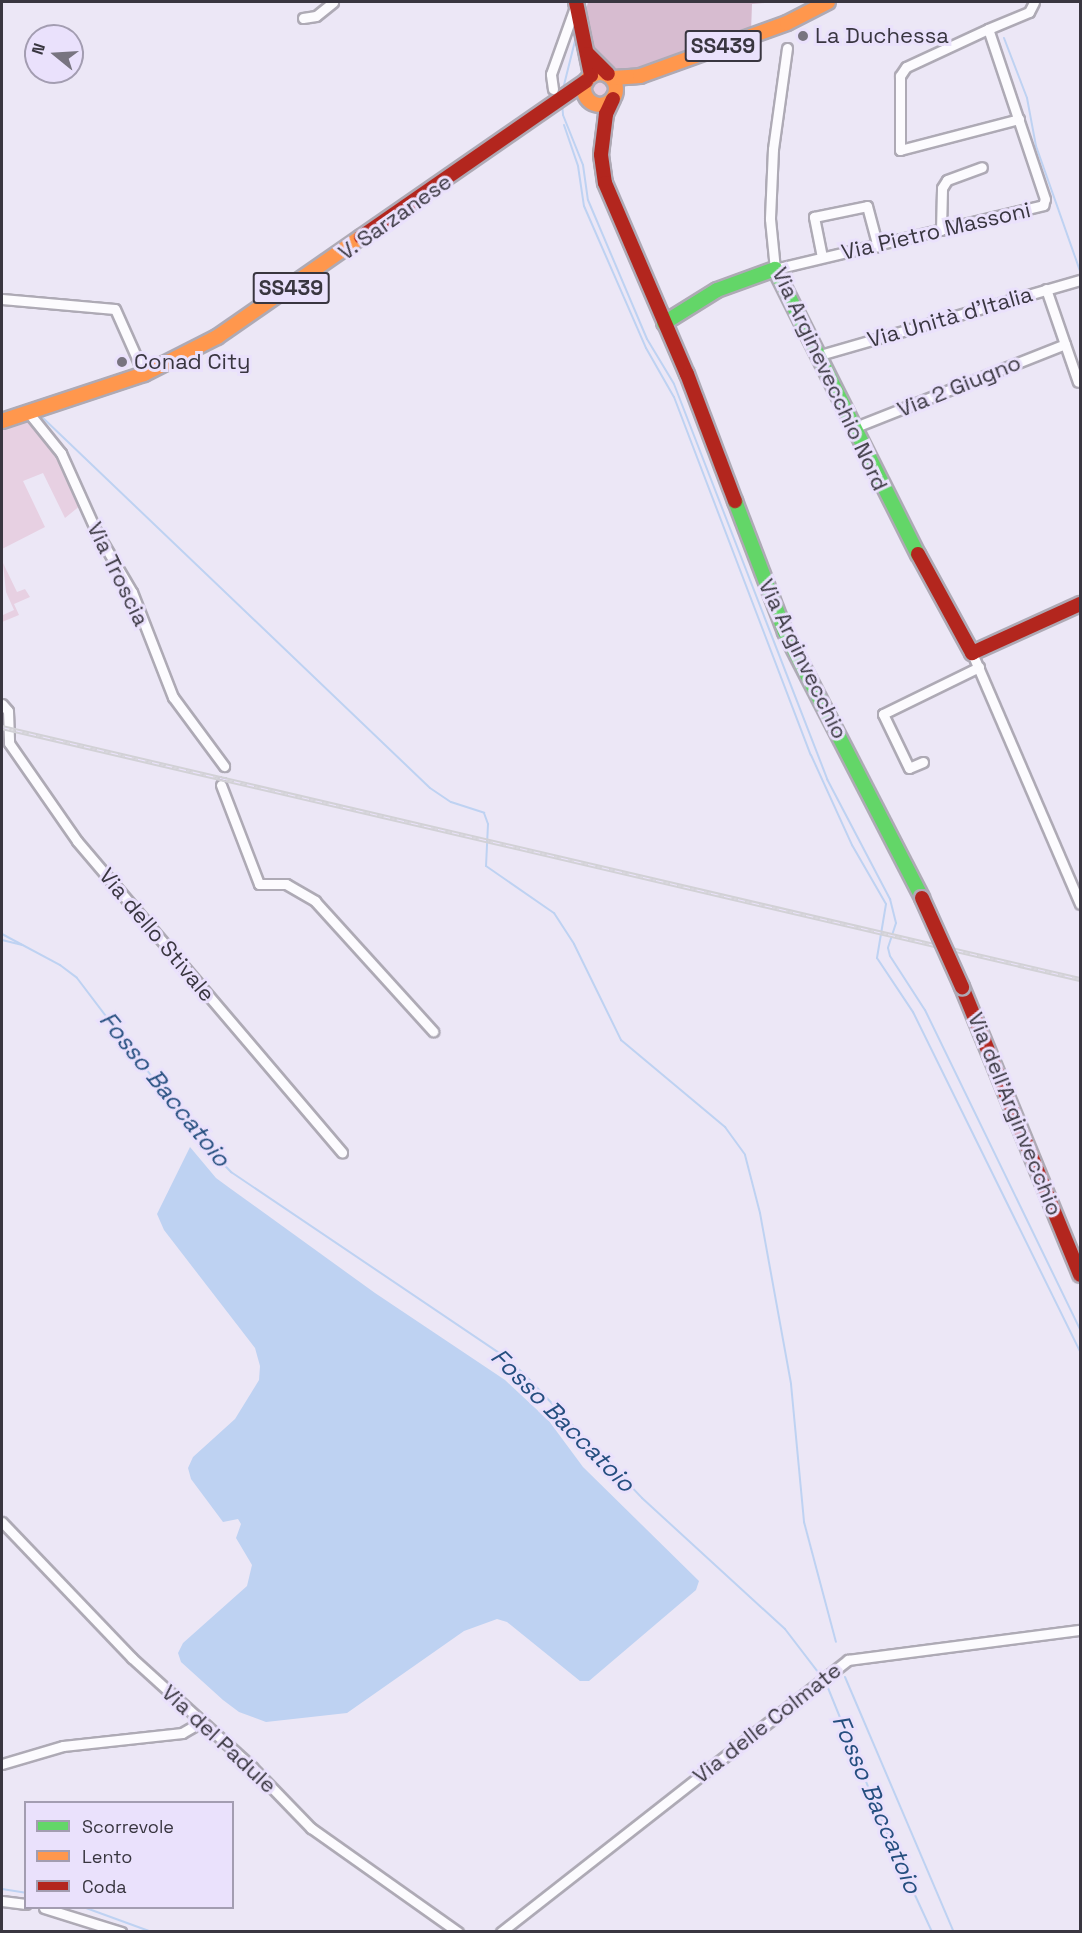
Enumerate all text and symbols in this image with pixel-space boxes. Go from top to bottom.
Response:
place label: La Duchessa [815,23,949,49]
north arrow [24,24,84,84]
road number: SS439 [684,28,762,64]
marker: La Duchessa [796,29,810,43]
text: N [27,41,50,57]
street label: V. Sarzanese [333,168,457,266]
street label: Via Pietro Massoni [839,196,1033,266]
street label: Via Arginevecchio Nord [767,263,893,495]
road number: SS439 [252,270,330,306]
street label: Via Unità d'Italia [864,281,1036,353]
place label: Conad City [134,349,250,375]
street label: Via 2 Giugno [893,349,1025,423]
marker: Conad City [115,355,129,369]
street label: Via Troscia [81,517,155,631]
street label: Via Arginvecchio [753,575,853,743]
street label: Via dello Stivale [94,863,220,1007]
water label: Fosso Baccatoio [94,1006,236,1172]
street label: Via dell'Arginvecchio [962,1009,1068,1219]
water label: Fosso Baccatoio [485,1342,641,1498]
street label: Via delle Colmate [688,1657,846,1789]
street label: Via del Padule [156,1679,282,1799]
water label: Fosso Baccatoio [826,1710,928,1898]
legend [24,1801,234,1909]
text: Scorrevole [82,1815,174,1838]
text: Lento [82,1845,132,1868]
text: Coda [82,1875,127,1898]

